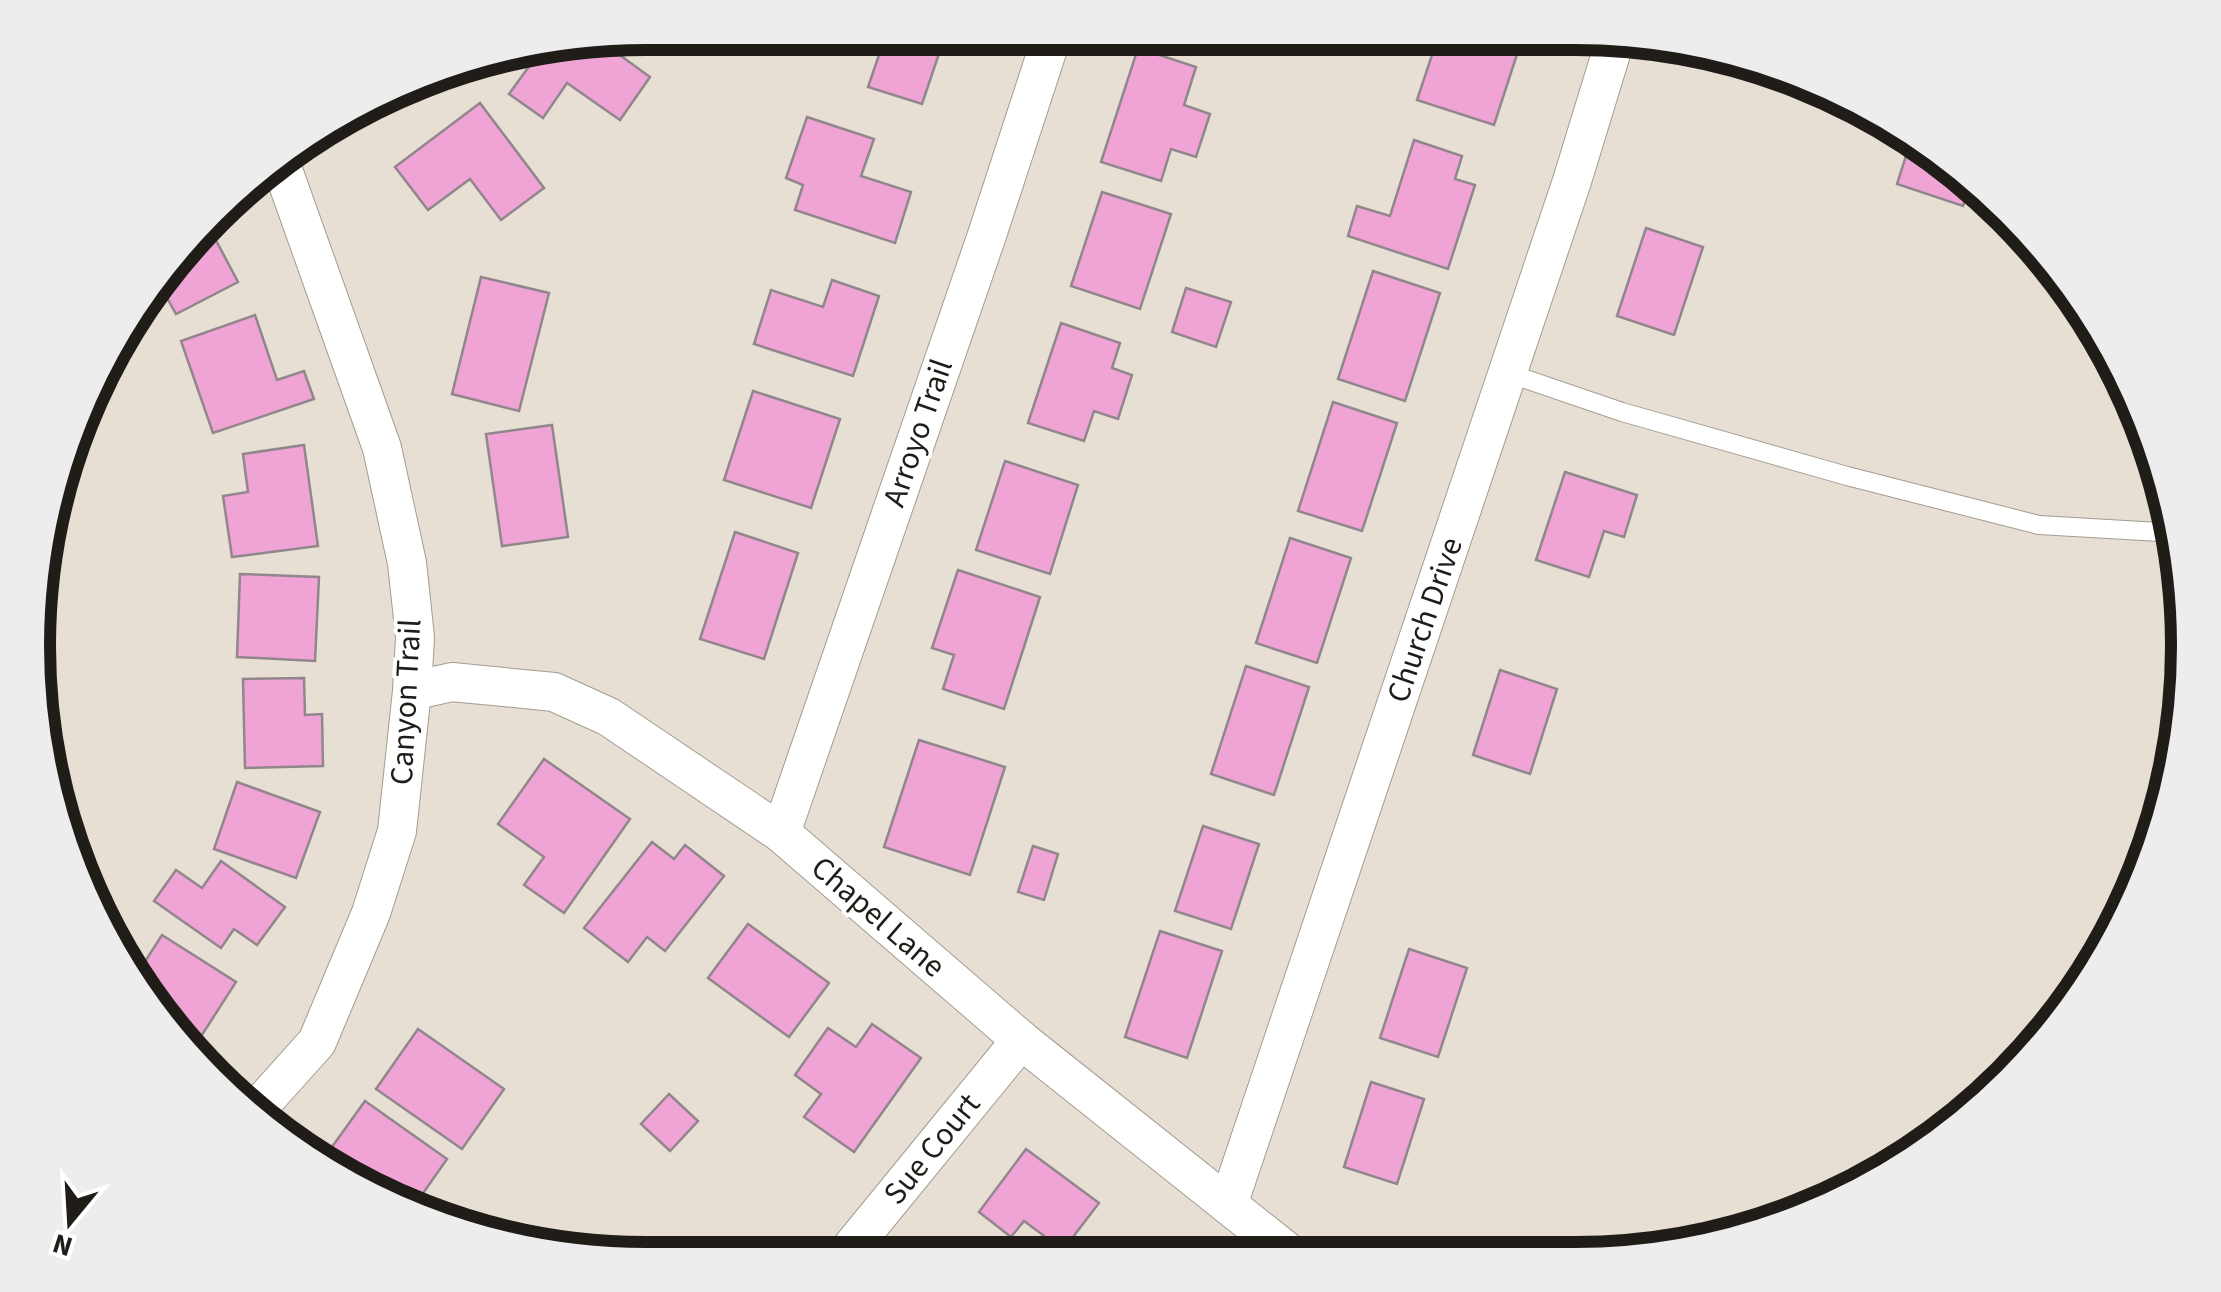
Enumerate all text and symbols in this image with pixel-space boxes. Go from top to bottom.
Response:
street label: Arroyo Trail [871,353,965,513]
street label: Church Drive [1375,531,1475,709]
street label: Canyon Trail [379,618,433,786]
street label: Chapel Lane [801,845,955,989]
street label: Sue Court [873,1083,991,1215]
north arrow [20,1172,120,1272]
text: N [48,1223,78,1267]

